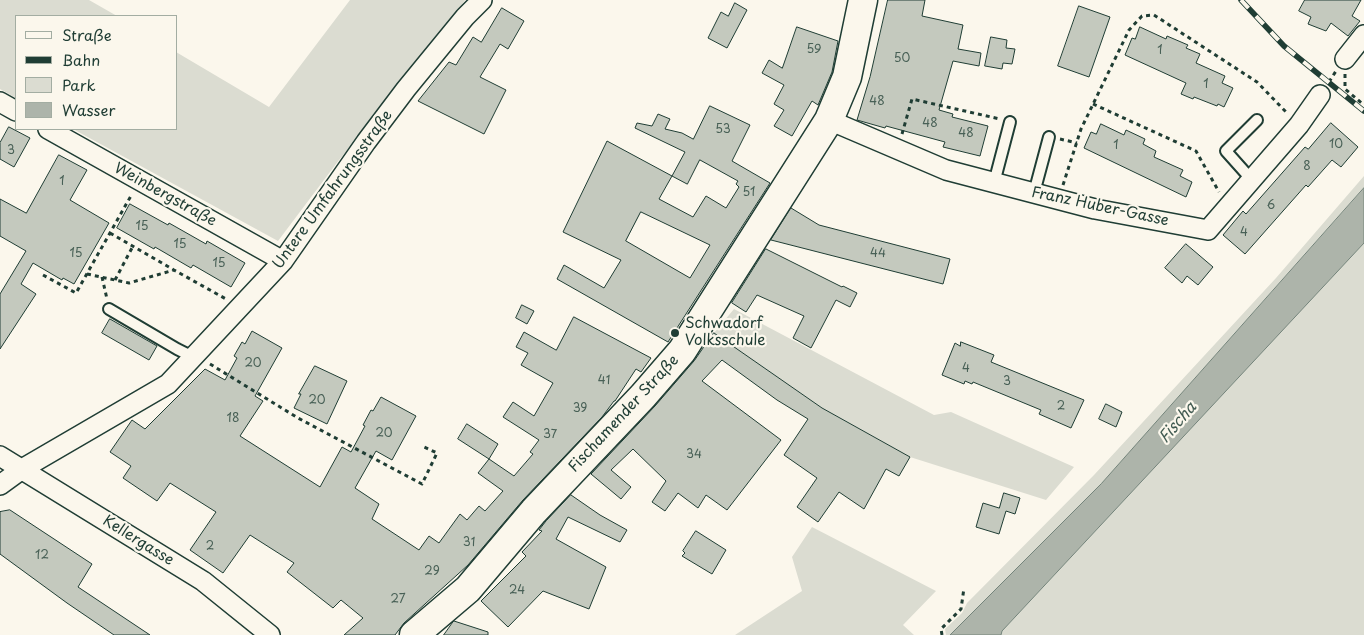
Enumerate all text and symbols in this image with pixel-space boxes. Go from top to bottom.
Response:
legend [15,15,178,130]
text: Straße [62,23,112,46]
house number: 59 [807,43,821,57]
house number: 1 [1157,44,1163,58]
text: Bahn [62,48,100,71]
house number: 50 [894,52,910,66]
text: Park [62,73,96,96]
house number: 1 [1203,78,1209,92]
house number: 48 [869,95,885,109]
text: Wasser [62,98,115,121]
street label: Untere Umfahrungsstraße [269,107,397,273]
house number: 48 [922,117,938,131]
house number: 53 [715,123,731,137]
house number: 48 [958,127,974,141]
house number: 10 [1329,138,1343,152]
house number: 1 [1113,139,1119,153]
house number: 3 [7,144,15,158]
street label: Weinbergstraße [111,159,219,231]
house number: 8 [1303,160,1311,174]
house number: 1 [59,175,65,189]
street label: Franz Huber-Gasse [1030,184,1170,230]
house number: 51 [743,186,755,200]
house number: 6 [1267,199,1275,213]
house number: 15 [135,220,149,234]
house number: 4 [1240,226,1248,240]
house number: 15 [173,238,187,252]
house number: 15 [69,247,83,261]
house number: 44 [870,247,886,261]
house number: 15 [212,257,226,271]
place label: Schwadorf Volksschule [685,315,765,350]
marker: Schwadorf Volksschule [669,327,681,339]
street label: Fischamender Straße [565,352,683,476]
house number: 20 [244,357,262,371]
house number: 4 [962,362,970,376]
house number: 41 [598,374,610,388]
house number: 3 [1003,375,1011,389]
house number: 20 [308,394,326,408]
water label: Fischa [1155,399,1201,447]
house number: 2 [1057,400,1065,414]
house number: 39 [573,402,587,416]
house number: 18 [227,412,239,426]
house number: 20 [375,427,393,441]
house number: 37 [543,428,557,442]
house number: 34 [686,448,702,462]
street label: Kellergasse [99,512,177,570]
house number: 31 [463,536,475,550]
house number: 2 [206,540,214,554]
house number: 12 [35,549,49,563]
house number: 29 [424,565,440,579]
house number: 24 [509,584,525,598]
house number: 27 [391,593,405,607]

